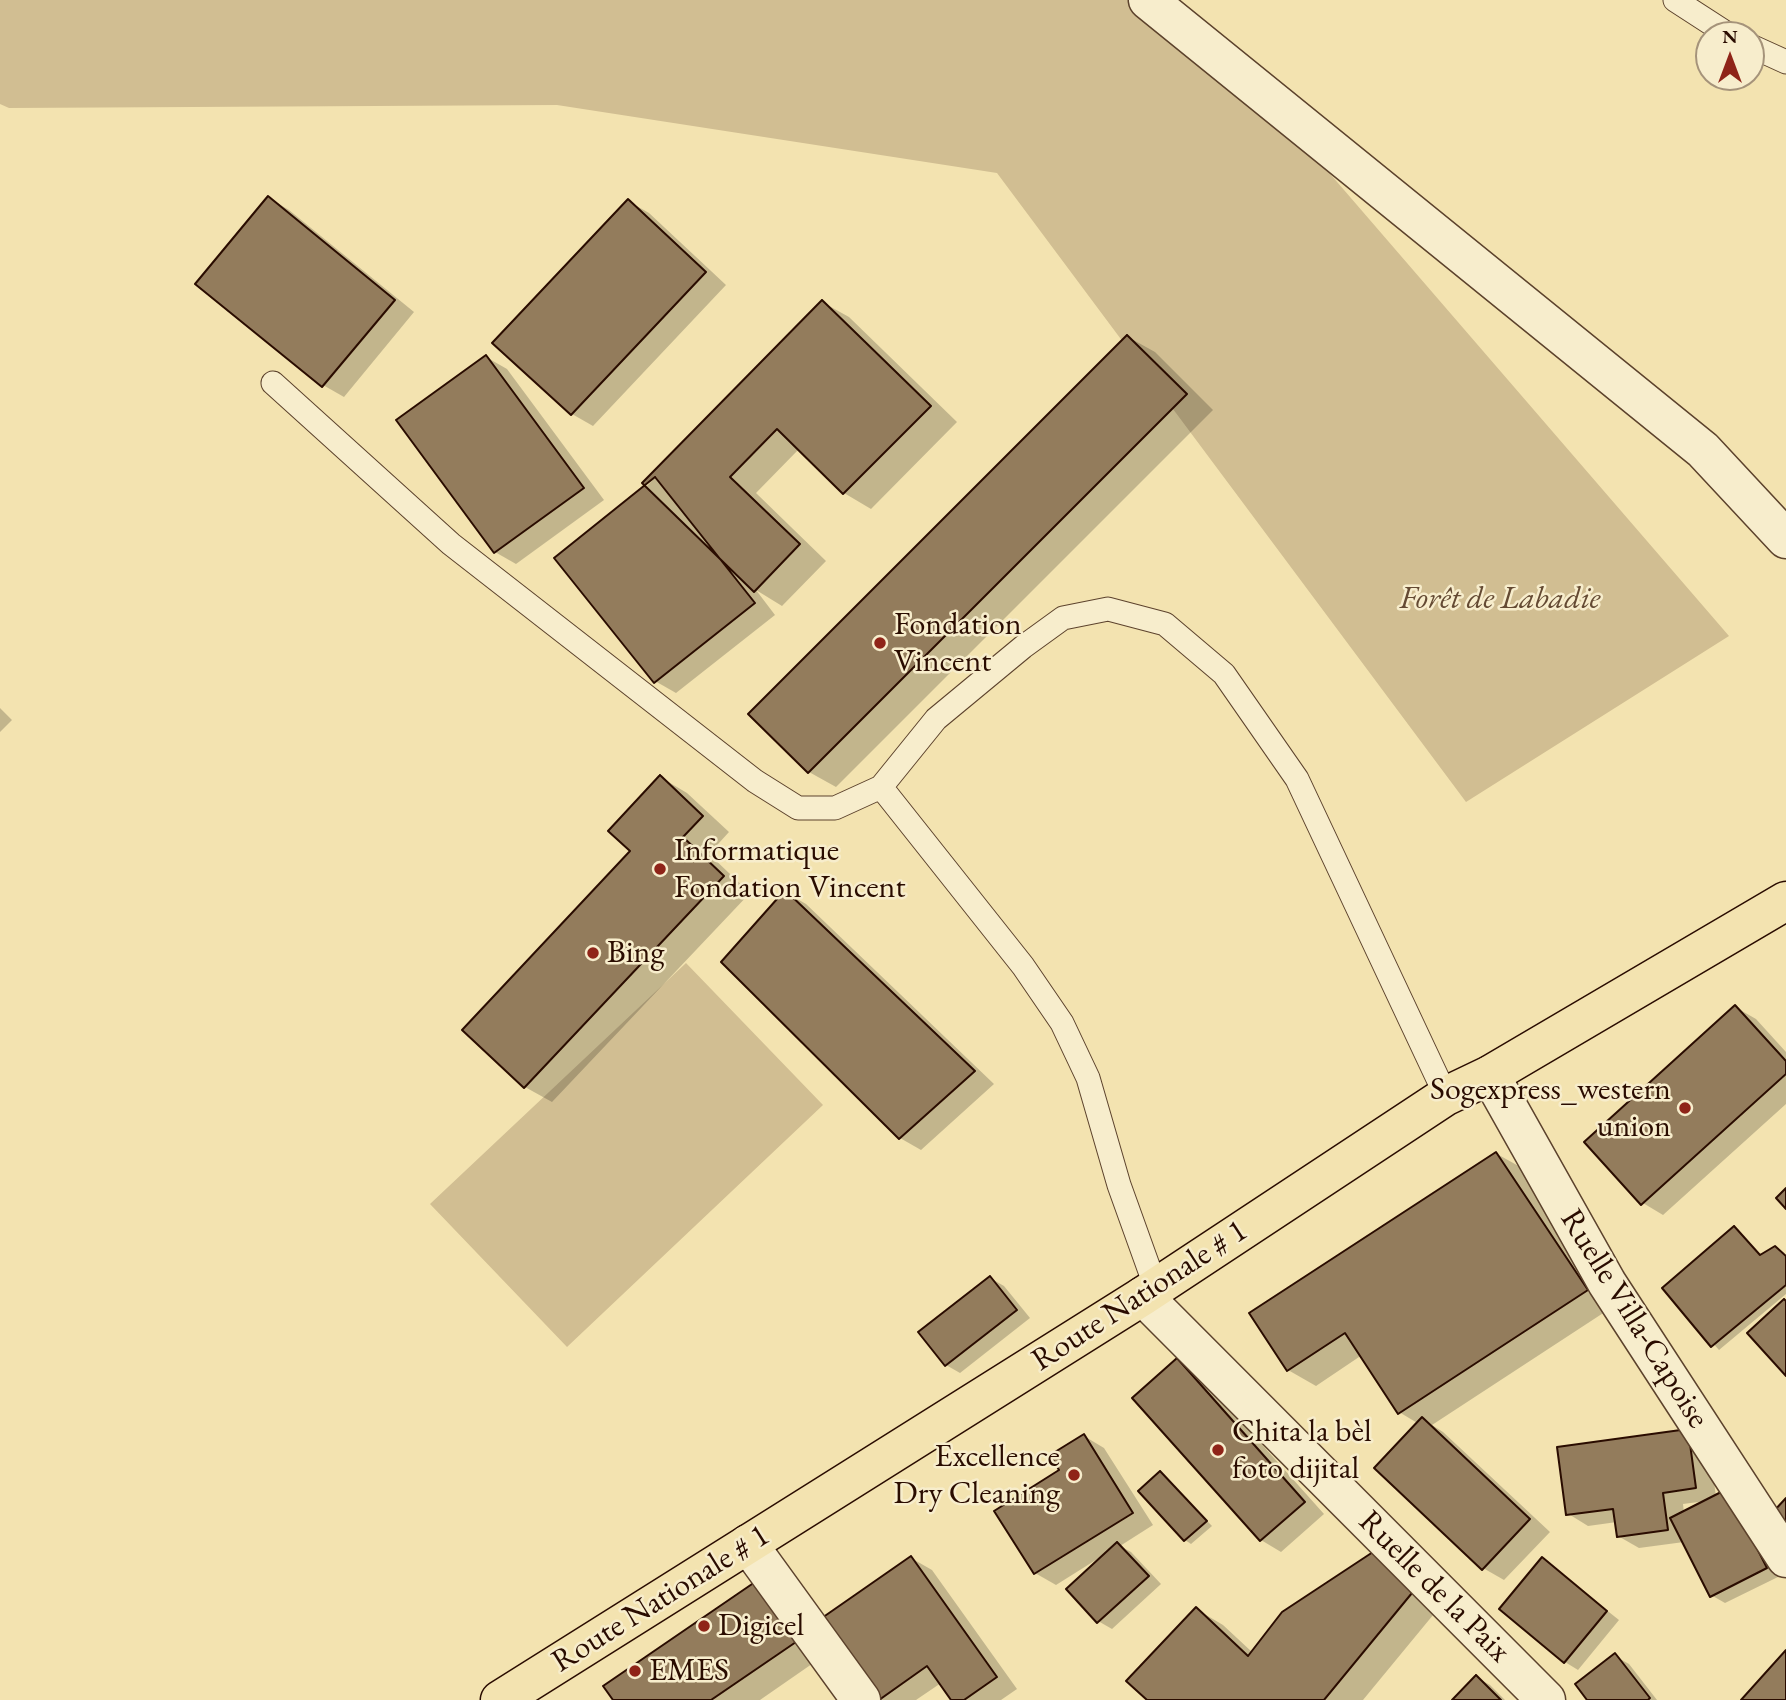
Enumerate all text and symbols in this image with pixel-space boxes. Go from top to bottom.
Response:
north arrow [1695,21,1765,91]
text: N [1722,24,1738,49]
park label: Forêt de Labadie [1399,580,1601,618]
place label: Fondation Vincent [894,606,1022,681]
marker: Fondation Vincent [872,635,888,651]
place label: Informatique Fondation Vincent [674,832,906,907]
marker: Informatique Fondation Vincent [652,861,668,877]
place label: Bing [607,934,664,972]
marker: Bing [585,945,601,961]
place label: Sogexpress_western union [1430,1071,1671,1146]
marker: Sogexpress_western union [1677,1100,1693,1116]
street label: Ruelle Villa-Capoise [1551,1203,1717,1435]
street label: Route Nationale # 1 [1025,1212,1255,1380]
place label: Chita la bèl foto dijital [1232,1413,1372,1488]
place label: Excellence Dry Cleaning [894,1438,1060,1513]
marker: Chita la bèl foto dijital [1210,1442,1226,1458]
marker: Excellence Dry Cleaning [1066,1467,1082,1483]
street label: Ruelle de la Paix [1350,1503,1518,1671]
street label: Route Nationale # 1 [545,1517,777,1681]
place label: Digicel [718,1607,804,1645]
marker: Digicel [696,1618,712,1634]
place label: EMES [649,1652,729,1690]
marker: EMES [627,1663,643,1679]

